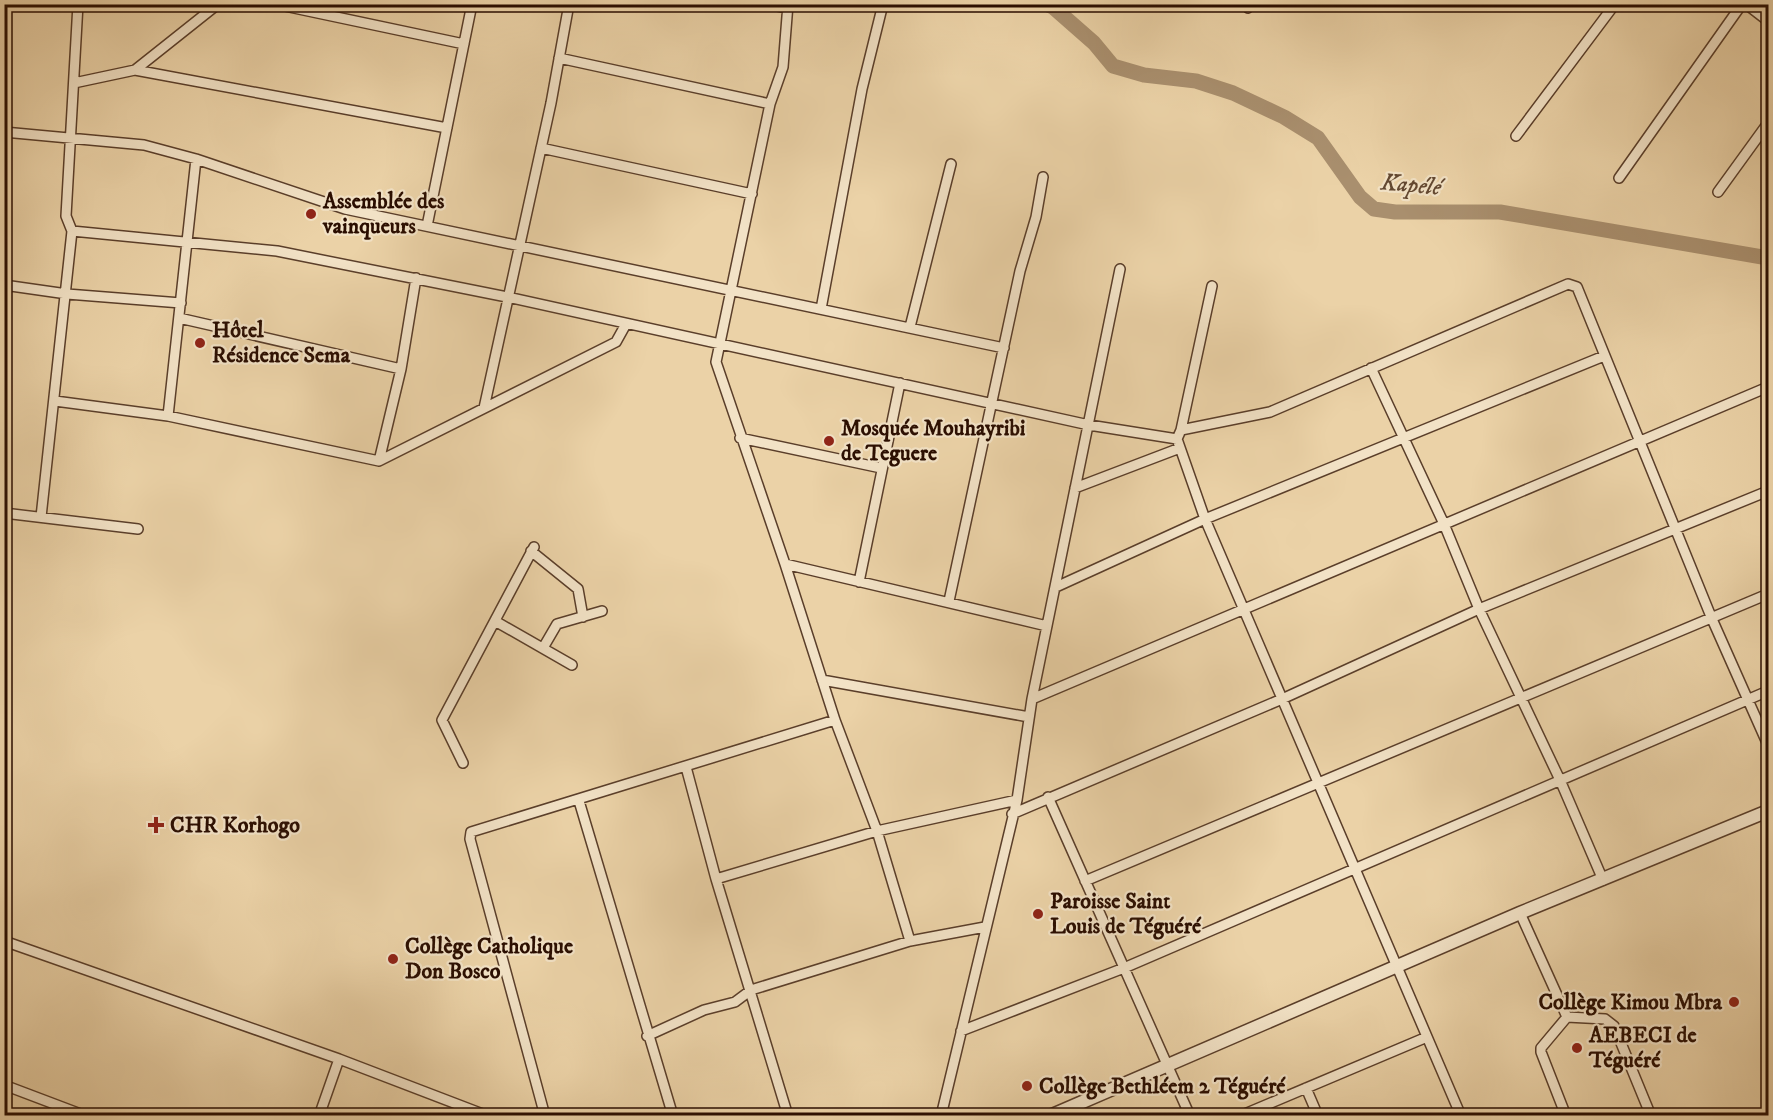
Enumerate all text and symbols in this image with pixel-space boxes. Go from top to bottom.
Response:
water label: Kapélé [1379,167,1446,203]
place label: Assemblée des vainqueurs [322,188,445,240]
marker: Assemblée des vainqueurs [304,207,318,221]
place label: Hôtel Résidence Sema [212,317,351,369]
marker: Hôtel Résidence Sema [193,336,207,350]
place label: Mosquée Mouhayribi de Teguere [841,415,1026,467]
marker: Mosquée Mouhayribi de Teguere [822,434,836,448]
place label: CHR Korhogo [170,812,300,839]
marker: CHR Korhogo [147,816,165,834]
place label: Paroisse Saint Louis de Téguéré [1050,888,1202,940]
marker: Paroisse Saint Louis de Téguéré [1031,907,1045,921]
place label: Collège Catholique Don Bosco [405,933,573,985]
marker: Collège Catholique Don Bosco [386,952,400,966]
place label: Collège Kimou Mbra [1538,989,1723,1016]
marker: Collège Kimou Mbra [1727,995,1741,1009]
place label: AEBECI de Téguéré [1588,1022,1697,1074]
marker: AEBECI de Téguéré [1570,1041,1584,1055]
place label: Collège Bethléem 2 Téguéré [1039,1073,1286,1100]
marker: Collège Bethléem 2 Téguéré [1020,1079,1034,1093]

